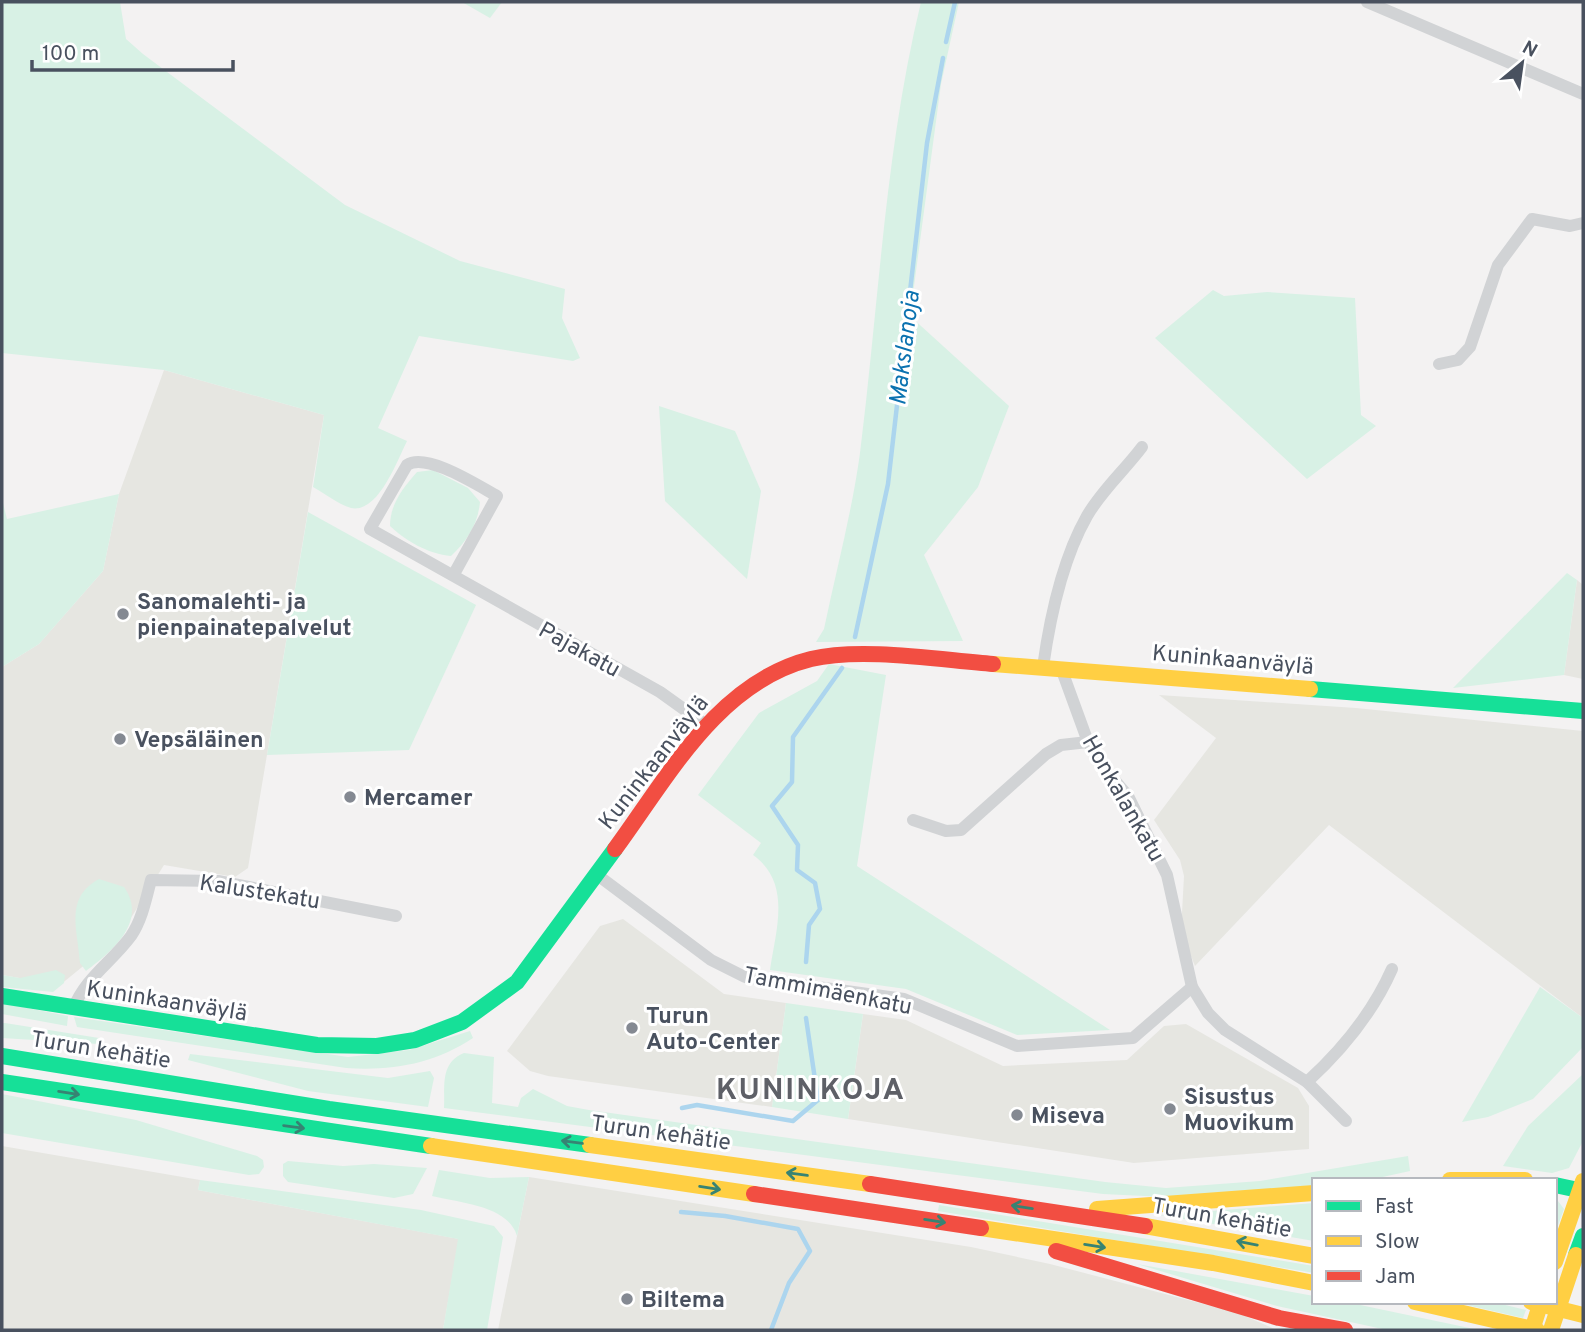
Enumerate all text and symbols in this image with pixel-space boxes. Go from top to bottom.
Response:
scale bar [32,28,233,72]
north arrow [1487,28,1557,98]
text: N [1517,36,1541,64]
text: 100 m [42,41,99,68]
water label: Makslanoja [884,289,928,407]
place label: Sanomalehti- ja pienpainatepalvelut [137,589,352,644]
marker: Sanomalehti- ja pienpainatepalvelut [115,606,131,622]
street label: Pajakatu [533,617,625,685]
street label: Kuninkaanväylä [1151,640,1315,683]
street label: Kuninkaanväylä [594,691,716,836]
place label: Vepsäläinen [134,727,264,756]
marker: Vepsäläinen [112,731,128,747]
street label: Honkalankatu [1074,731,1170,868]
place label: Mercamer [364,785,473,814]
marker: Mercamer [342,789,358,805]
street label: Kalustekatu [197,870,322,917]
street label: Tammimäenkatu [741,962,914,1023]
street label: Kuninkaanväylä [84,975,249,1029]
place label: Turun Auto-Center [646,1003,780,1058]
marker: Turun Auto-Center [624,1020,640,1036]
street label: Turun kehätie [29,1026,173,1077]
district label: KUNINKOJA [716,1073,906,1110]
place label: Sisustus Muovikum [1184,1084,1294,1139]
one-way arrow [57,1087,80,1100]
marker: Sisustus Muovikum [1162,1101,1178,1117]
place label: Miseva [1031,1103,1105,1132]
marker: Miseva [1009,1107,1025,1123]
street label: Turun kehätie [589,1110,733,1159]
one-way arrow [282,1121,305,1134]
one-way arrow [561,1135,584,1148]
one-way arrow [786,1168,809,1181]
legend [1312,1178,1557,1304]
one-way arrow [698,1182,721,1195]
street label: Turun kehätie [1150,1193,1294,1246]
text: Fast [1375,1194,1414,1221]
one-way arrow [1011,1200,1034,1213]
one-way arrow [923,1215,946,1228]
text: Slow [1375,1229,1420,1256]
one-way arrow [1236,1236,1259,1250]
one-way arrow [1083,1239,1106,1252]
text: Jam [1375,1264,1416,1291]
place label: Biltema [641,1287,725,1316]
marker: Biltema [619,1291,635,1307]

